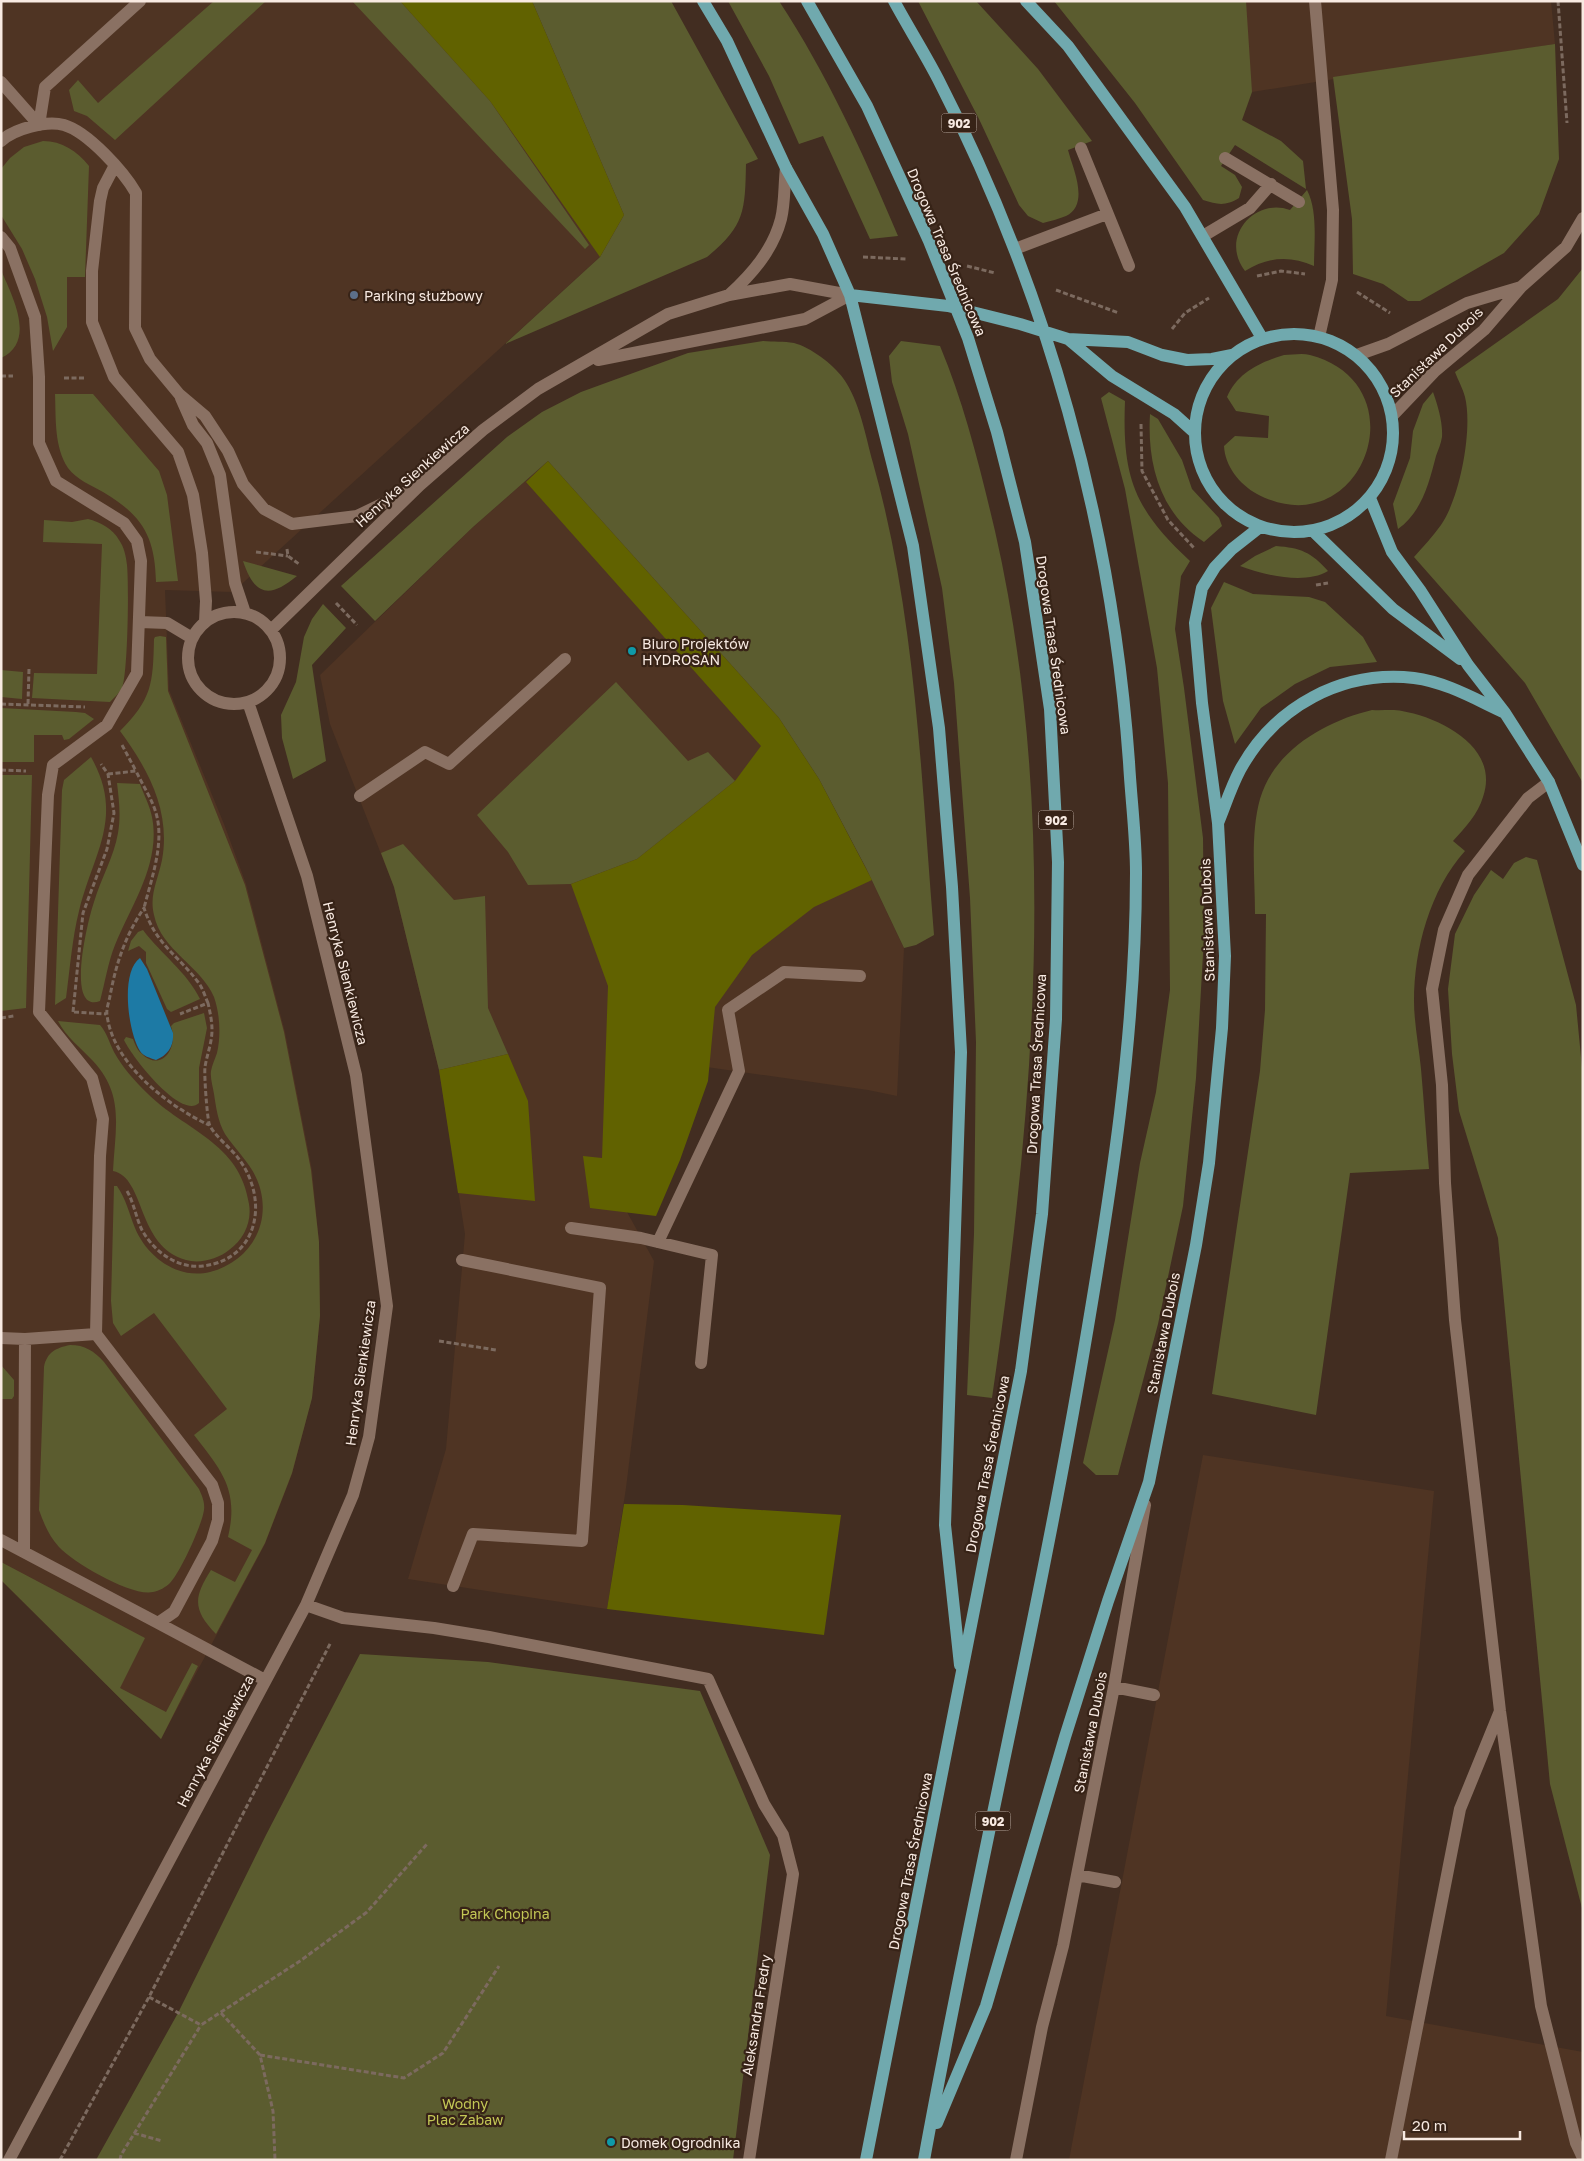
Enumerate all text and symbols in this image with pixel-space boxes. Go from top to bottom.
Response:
road number: 902 [942,114,976,132]
street label: Drogowa Trasa Średnicowa [904,166,990,338]
place label: Parking służbowy [364,287,483,304]
marker: Parking służbowy [348,289,360,301]
street label: Stanisława Dubois [1386,303,1486,401]
street label: Henryka Sienkiewicza [352,419,472,531]
street label: Drogowa Trasa Średnicowa [1033,554,1075,736]
place label: Biuro Projektów HYDROSAN [642,635,749,668]
marker: Biuro Projektów HYDROSAN [626,645,638,657]
road number: 902 [1038,810,1074,830]
street label: Stanisława Dubois [1196,858,1218,982]
street label: Henryka Sienkiewicza [320,900,372,1046]
street label: Drogowa Trasa Średnicowa [1023,973,1049,1155]
street label: Stanisława Dubois [1143,1271,1183,1395]
street label: Henryka Sienkiewicza [341,1299,379,1447]
street label: Drogowa Trasa Średnicowa [961,1374,1013,1554]
street label: Stanisława Dubois [1070,1670,1110,1794]
street label: Henryka Sienkiewicza [173,1672,257,1810]
street label: Drogowa Trasa Średnicowa [884,1771,936,1951]
road number: 902 [976,1812,1010,1830]
park label: Park Chopina [460,1905,550,1922]
street label: Aleksandra Fredry [738,1953,774,2077]
park label: Wodny Plac Zabaw [427,2095,503,2128]
scale bar [1404,2108,1520,2140]
text: 20 m [1412,2116,1447,2134]
place label: Domek Ogrodnika [621,2134,740,2151]
marker: Domek Ogrodnika [605,2136,617,2148]

